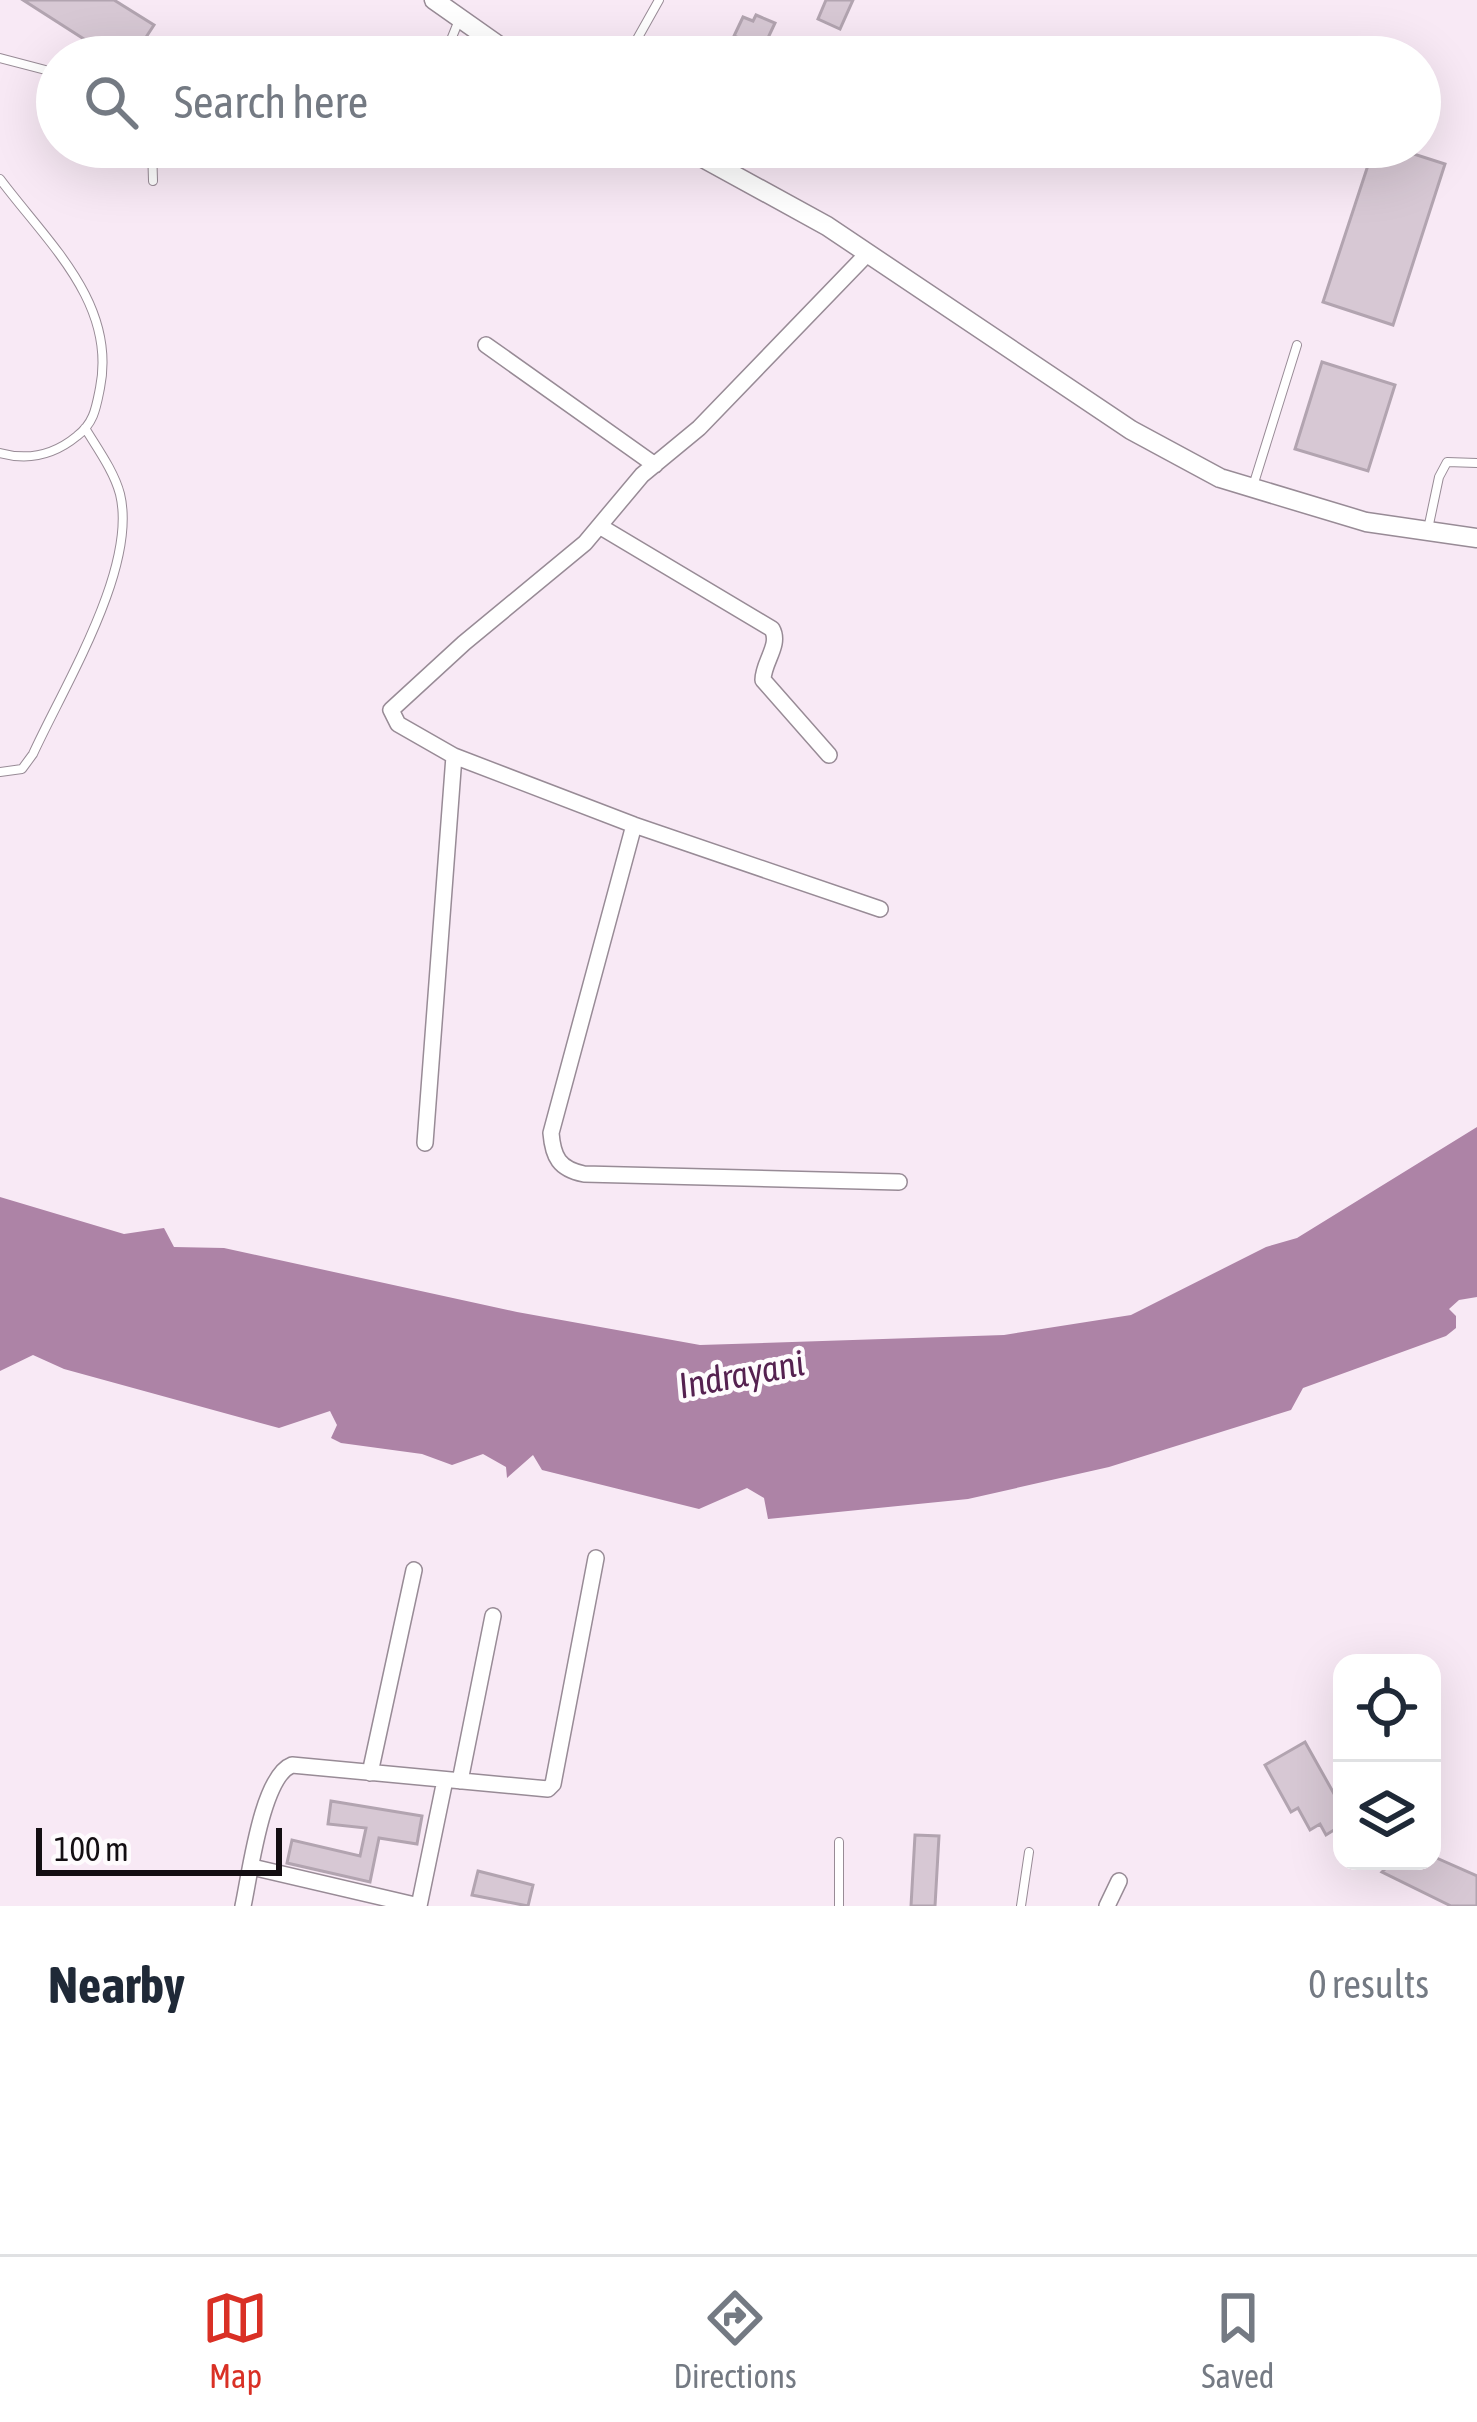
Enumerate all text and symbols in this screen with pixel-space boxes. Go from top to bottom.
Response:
search box [36,36,1441,168]
icon: search [78,69,144,135]
text: Search here [174,76,368,128]
water label: Indrayani [675,1341,807,1407]
map controls [1333,1654,1441,1870]
button: locate [1333,1654,1441,1762]
button: layers [1333,1762,1441,1870]
scale bar [36,1822,282,1875]
text: 100 m [54,1830,129,1868]
text: Nearby [48,1955,185,2014]
text: 0 results [1308,1962,1429,2006]
tab: Map [202,2285,268,2395]
tab: Directions [673,2285,797,2395]
tab: Saved [1202,2285,1274,2395]

